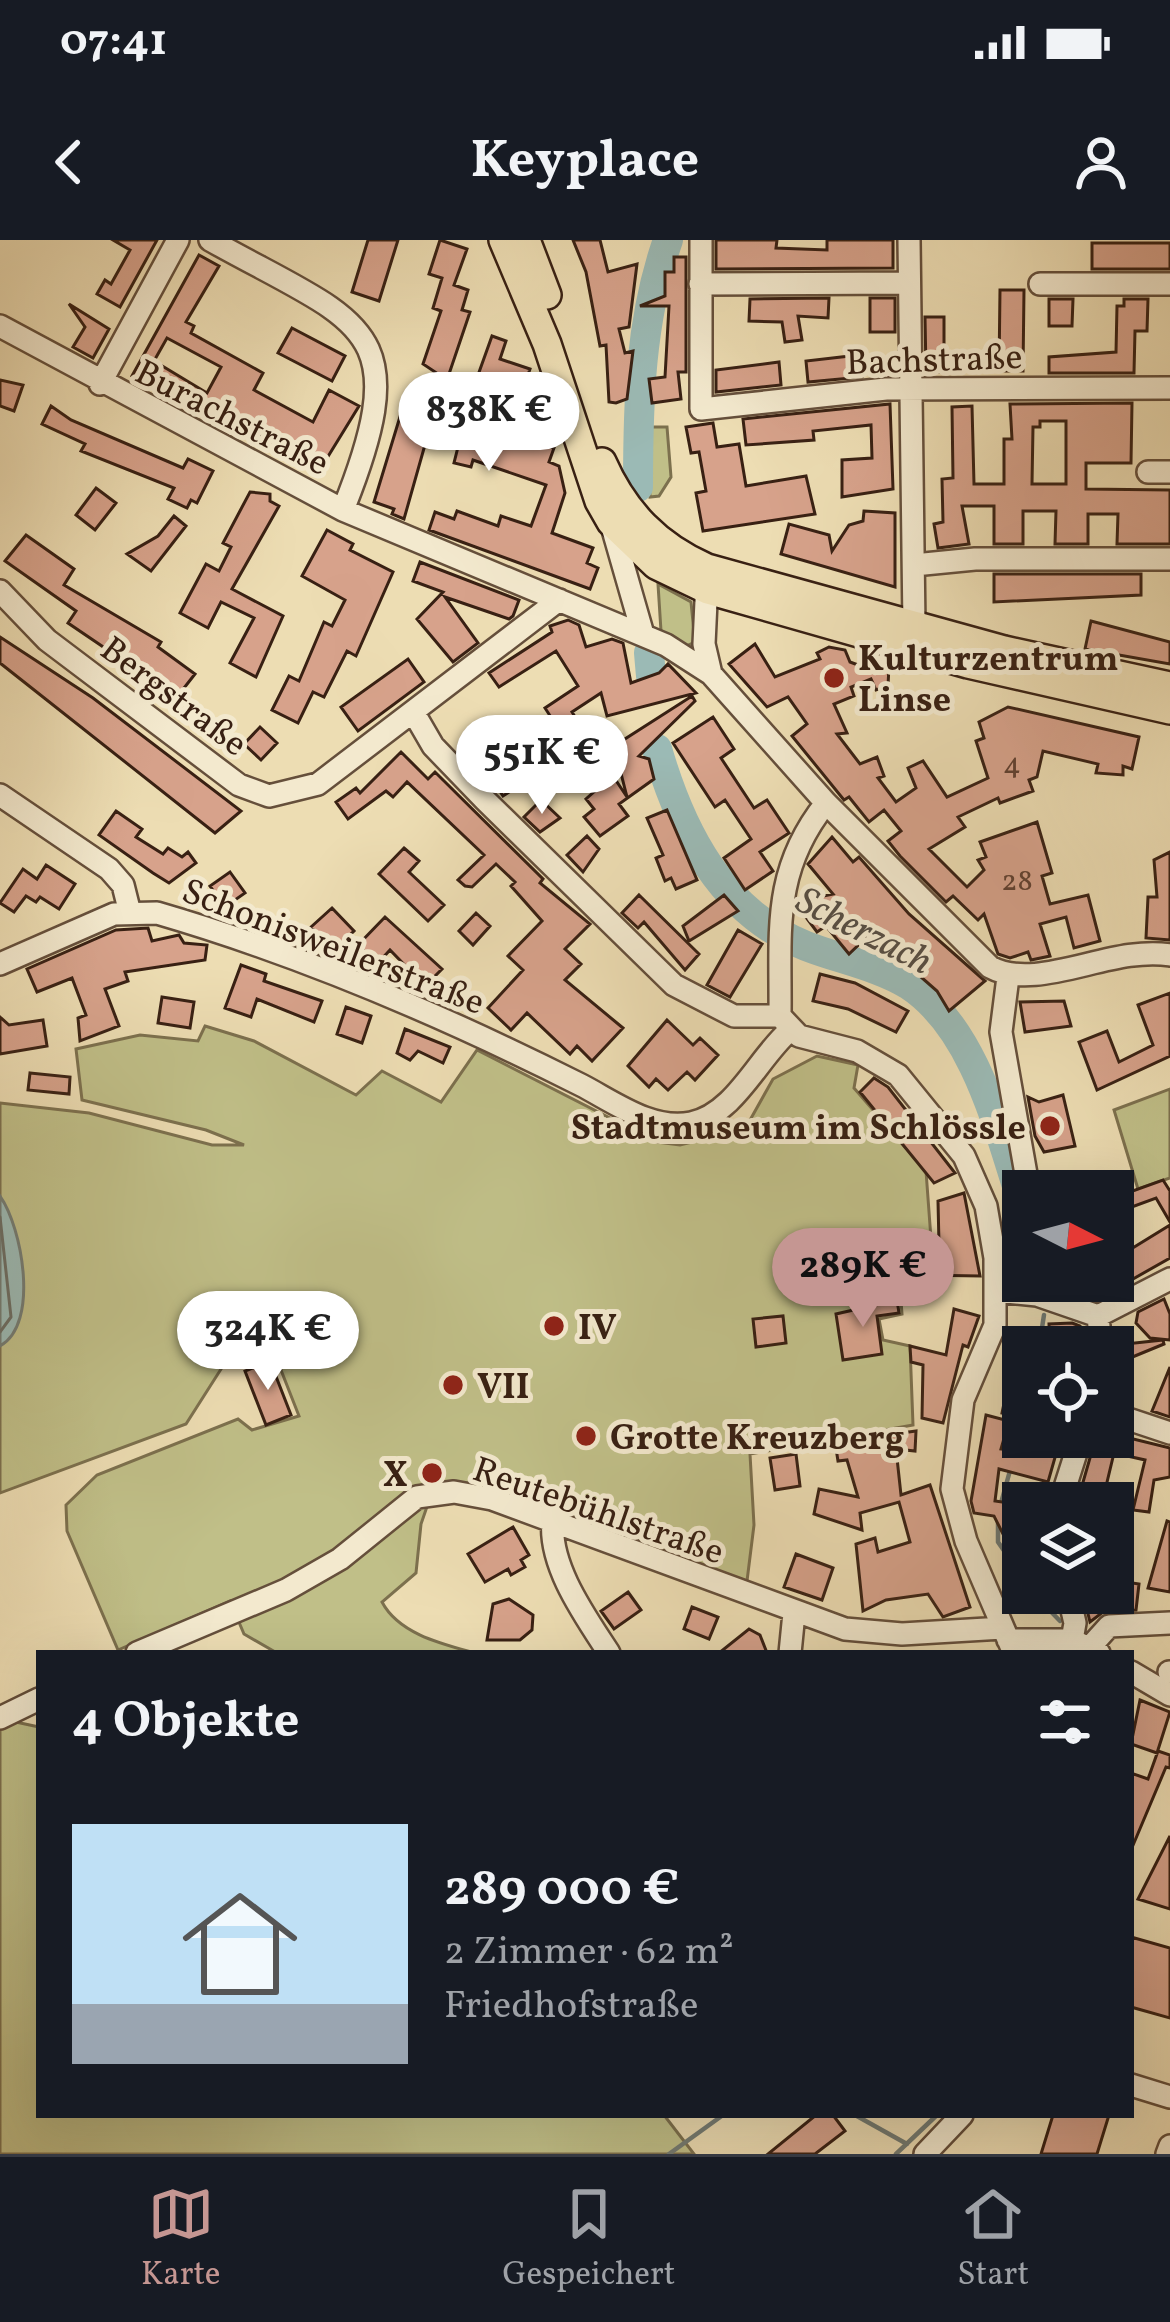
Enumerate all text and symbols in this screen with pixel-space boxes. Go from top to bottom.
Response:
text: 07:41 [60,11,167,74]
text: Keyplace [471,125,699,200]
icon: back [36,129,102,195]
icon: person [1068,129,1134,195]
street label: Bachstraße [845,334,1023,390]
street label: Burachstraße [125,349,337,490]
pin: 838K € [391,372,587,474]
text: 838K € [425,384,553,438]
street label: Bergstraße [89,626,257,770]
place label: Kulturzentrum Linse [858,636,1118,727]
marker: Kulturzentrum Linse [821,665,847,691]
pin: 551K € [444,715,640,817]
text: 551K € [483,727,601,781]
house number: 4 [1003,744,1021,786]
house number: 28 [1001,861,1033,903]
street label: Schonisweilerstraße [174,868,491,1030]
water label: Scherzach [786,875,941,990]
place label: Stadtmuseum im Schlössle [571,1105,1026,1155]
marker: Stadtmuseum im Schlössle [1037,1113,1063,1139]
north arrow [1002,1170,1134,1302]
map controls [1002,1170,1134,1614]
pin: 289K € [765,1228,961,1330]
text: 289K € [799,1240,927,1294]
pin: 324K € [170,1291,366,1393]
text: 324K € [204,1303,332,1357]
place label: IV [578,1305,617,1355]
marker: IV [541,1313,567,1339]
button: locate [1002,1326,1134,1458]
place label: VII [477,1364,530,1414]
marker: VII [440,1372,466,1398]
place label: Grotte Kreuzberg [610,1415,904,1465]
marker: Grotte Kreuzberg [573,1423,599,1449]
street label: Reutebühlstraße [465,1446,730,1579]
place label: X [383,1452,408,1502]
marker: X [419,1460,445,1486]
button: layers [1002,1482,1134,1614]
text: 4 Objekte [72,1687,300,1758]
icon: filters [1032,1689,1098,1755]
text: 289 000 € [444,1855,680,1926]
icon: home [168,1872,312,2016]
text: 2 Zimmer · 62 m² [444,1926,734,1980]
text: Friedhofstraße [444,1980,699,2034]
tab: Karte [141,2181,220,2299]
tab: Gespeichert [502,2181,675,2299]
tab: Start [957,2181,1029,2299]

